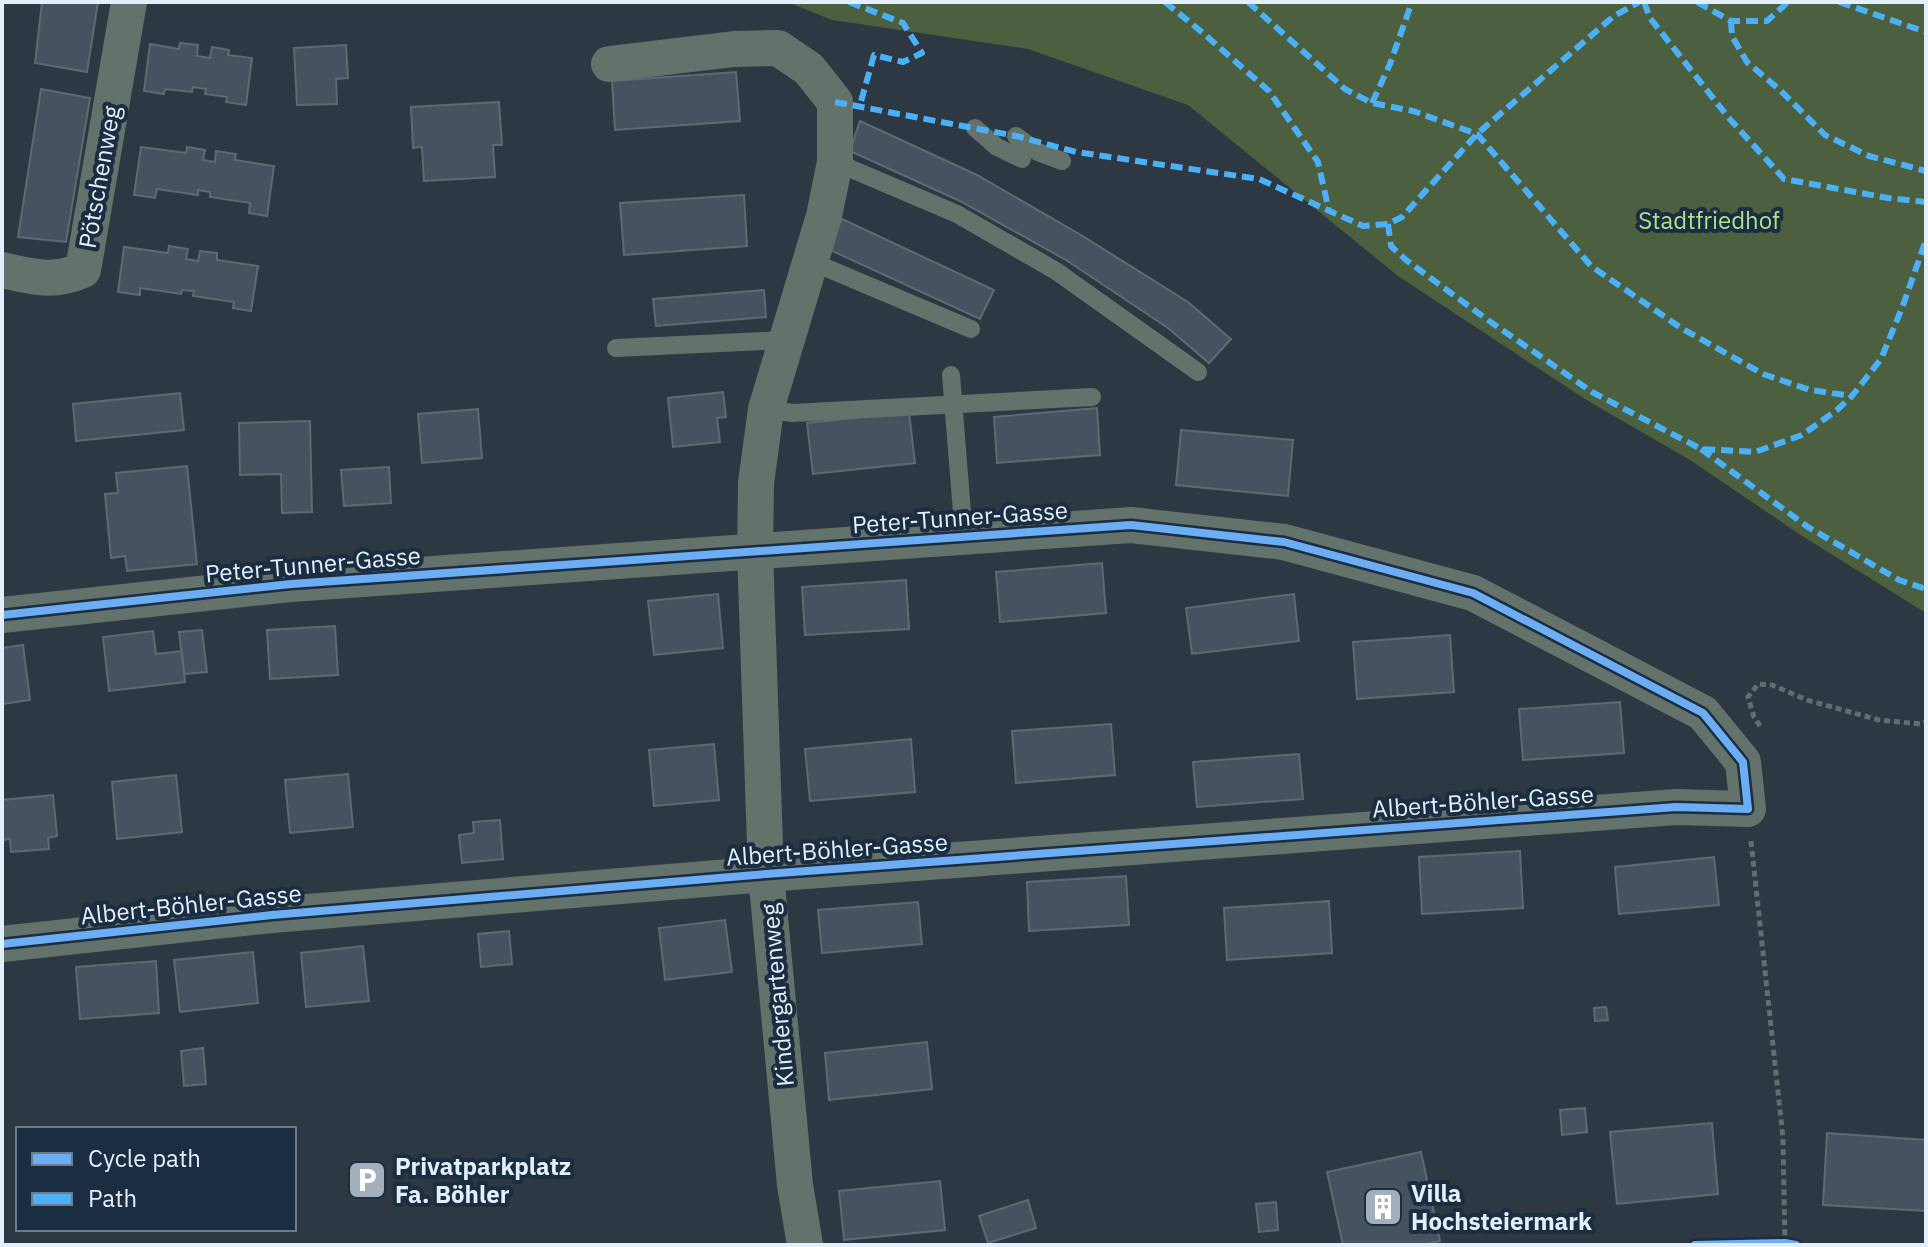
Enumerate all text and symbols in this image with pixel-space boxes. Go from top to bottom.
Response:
street label: Pötschenweg [71,103,127,251]
park label: Stadtfriedhof [1638,204,1780,236]
street label: Peter-Tunner-Gasse [851,493,1069,541]
street label: Peter-Tunner-Gasse [204,539,422,589]
street label: Albert-Böhler-Gasse [1371,777,1595,825]
street label: Albert-Böhler-Gasse [725,825,949,873]
street label: Albert-Böhler-Gasse [79,876,303,932]
street label: Kindergartenweg [753,902,801,1088]
legend [16,1127,296,1231]
text: Cycle path [88,1142,201,1174]
place label: Privatparkplatz Fa. Böhler [395,1150,571,1210]
parking icon: Privatparkplatz Fa. Böhler [346,1159,388,1201]
place label: Villa Hochsteiermark [1411,1177,1592,1237]
text: Path [88,1182,137,1214]
building icon: Villa Hochsteiermark [1362,1186,1404,1228]

